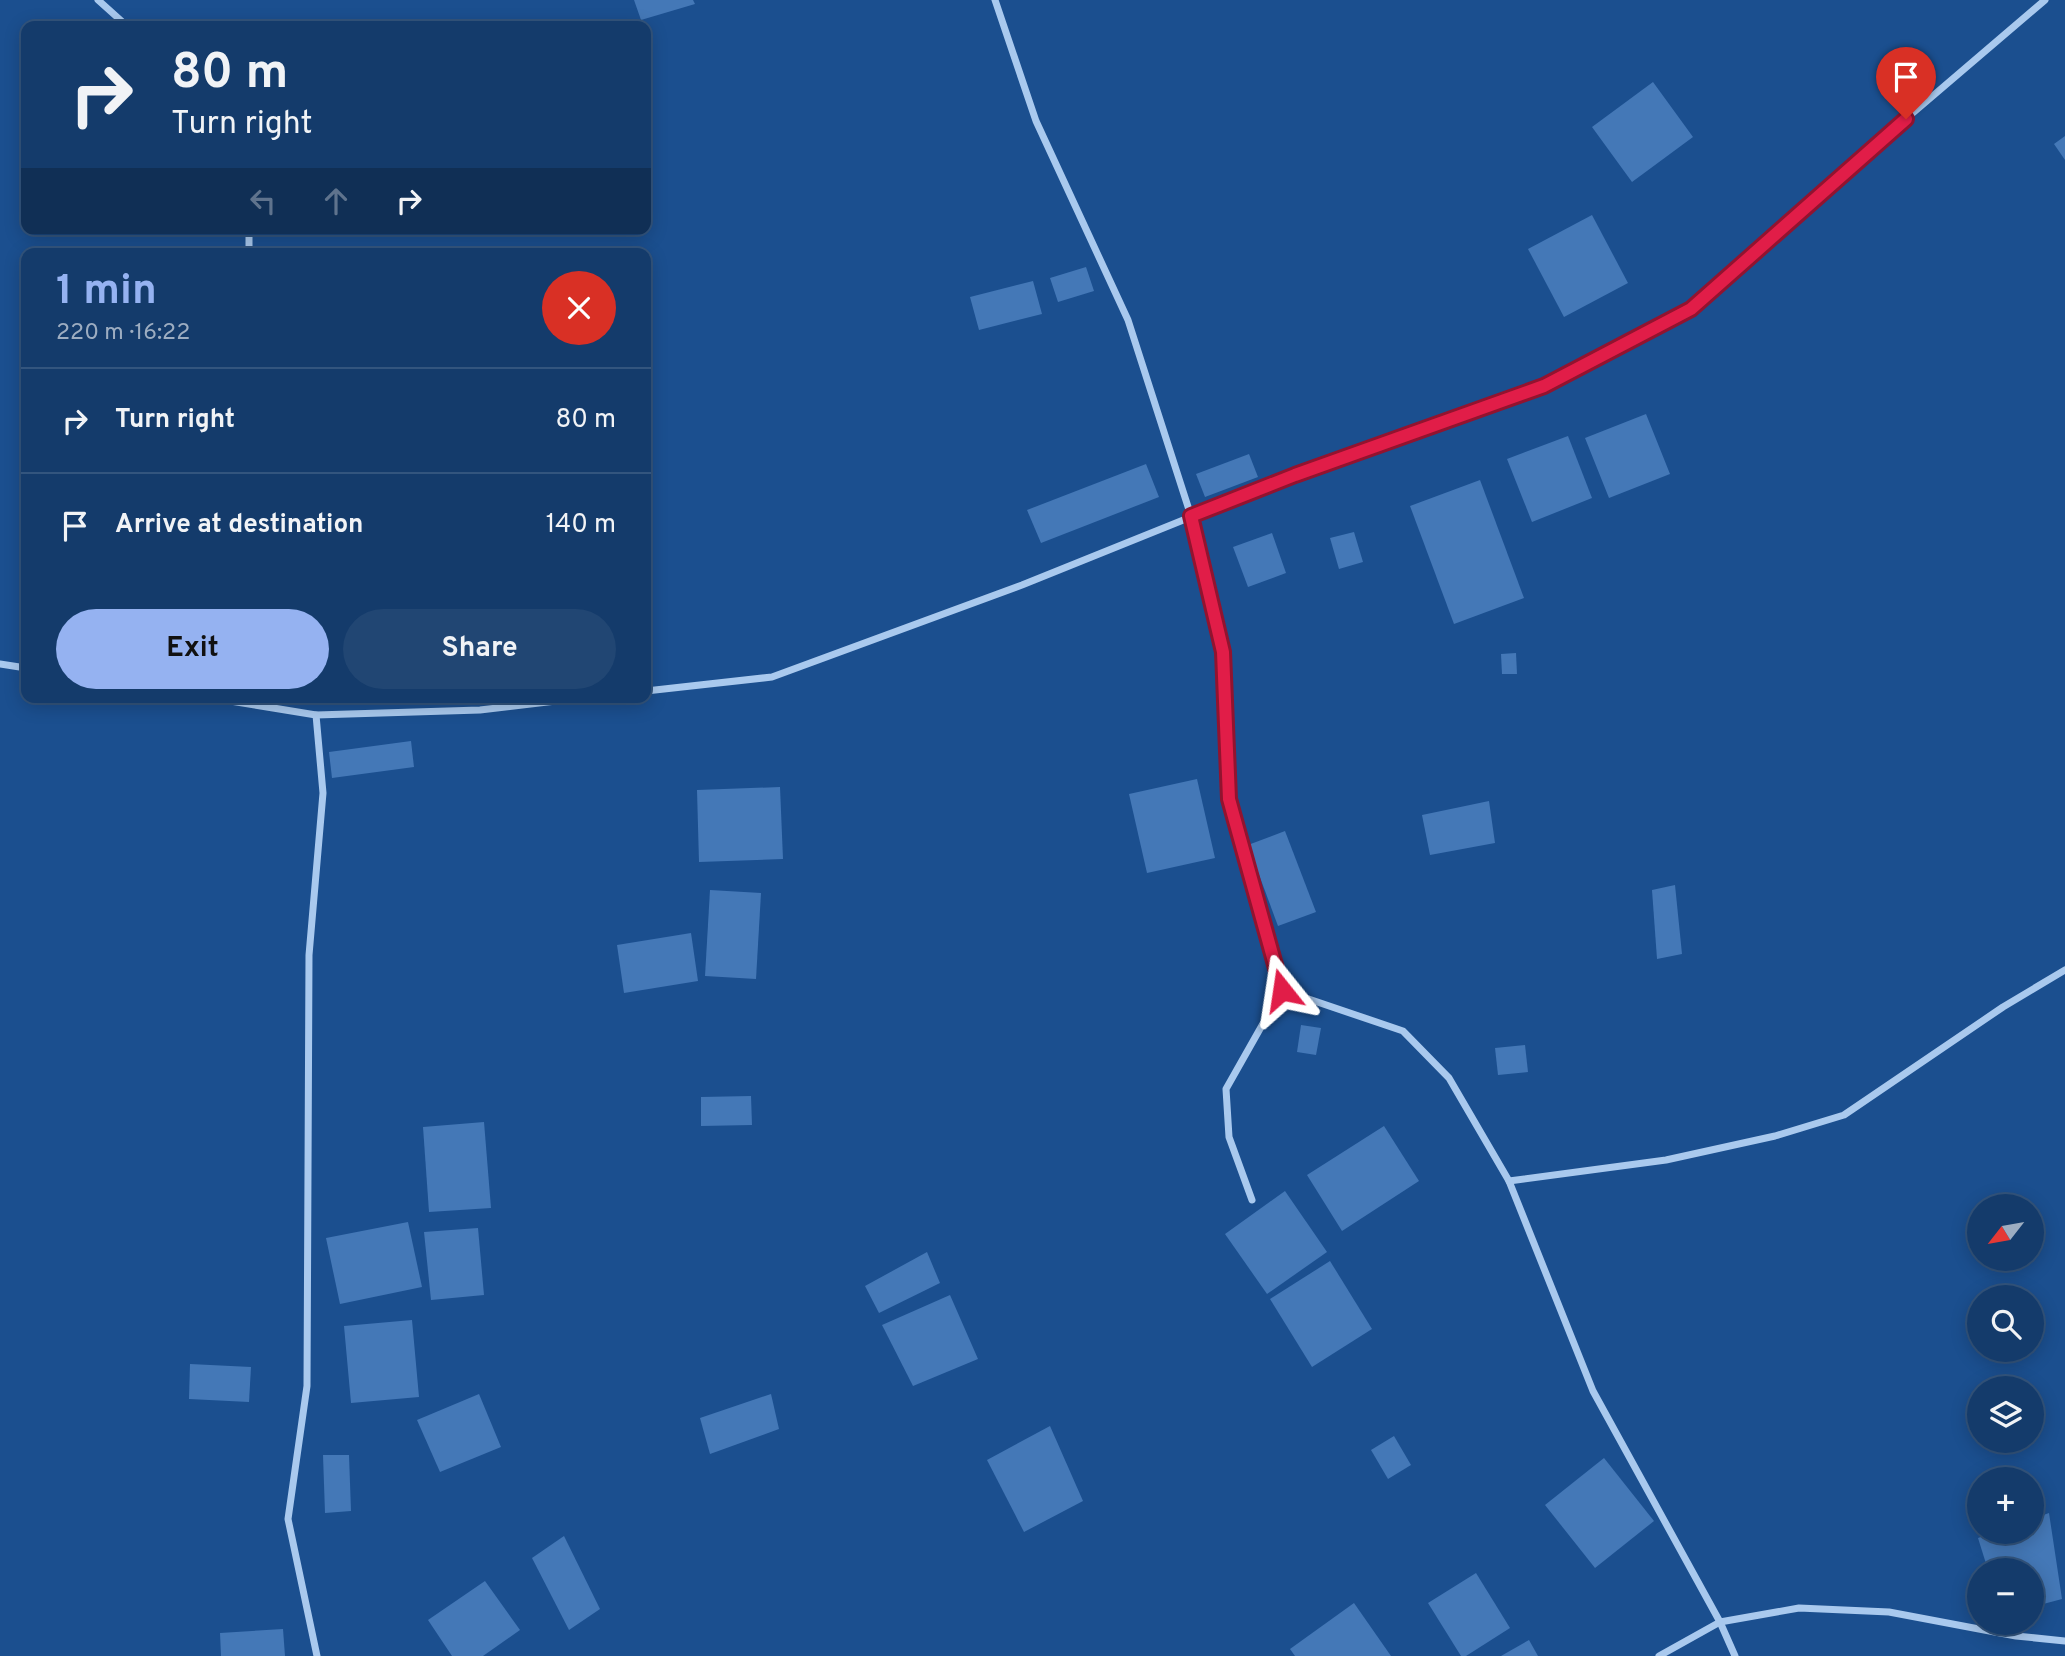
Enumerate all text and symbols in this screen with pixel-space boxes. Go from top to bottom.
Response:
text: 80 m [171,44,288,106]
pin [1876,47,1936,119]
icon: right [56,49,147,140]
icon: arrive [1887,58,1925,96]
text: Turn right [171,105,313,145]
icon: left [244,182,282,220]
icon: ahead [317,182,355,220]
icon: right [390,182,428,220]
text: 1 min [56,266,157,319]
button: close [542,271,616,345]
text: 220 m · 16:22 [56,319,190,348]
icon: right [56,402,94,440]
text: Turn right [115,404,235,437]
text: 80 m [556,404,616,437]
icon: arrive [56,507,94,545]
text: Arrive at destination [115,509,363,542]
text: 140 m [546,509,616,542]
button: Exit [56,609,329,689]
button: Share [343,609,616,689]
position arrow [1245,953,1319,1027]
north arrow [1967,1194,2044,1270]
map controls [1967,1194,2044,1635]
button: search [1967,1285,2044,1362]
button: layers [1967,1376,2044,1453]
button: + [1967,1467,2044,1544]
button: − [1967,1558,2044,1635]

